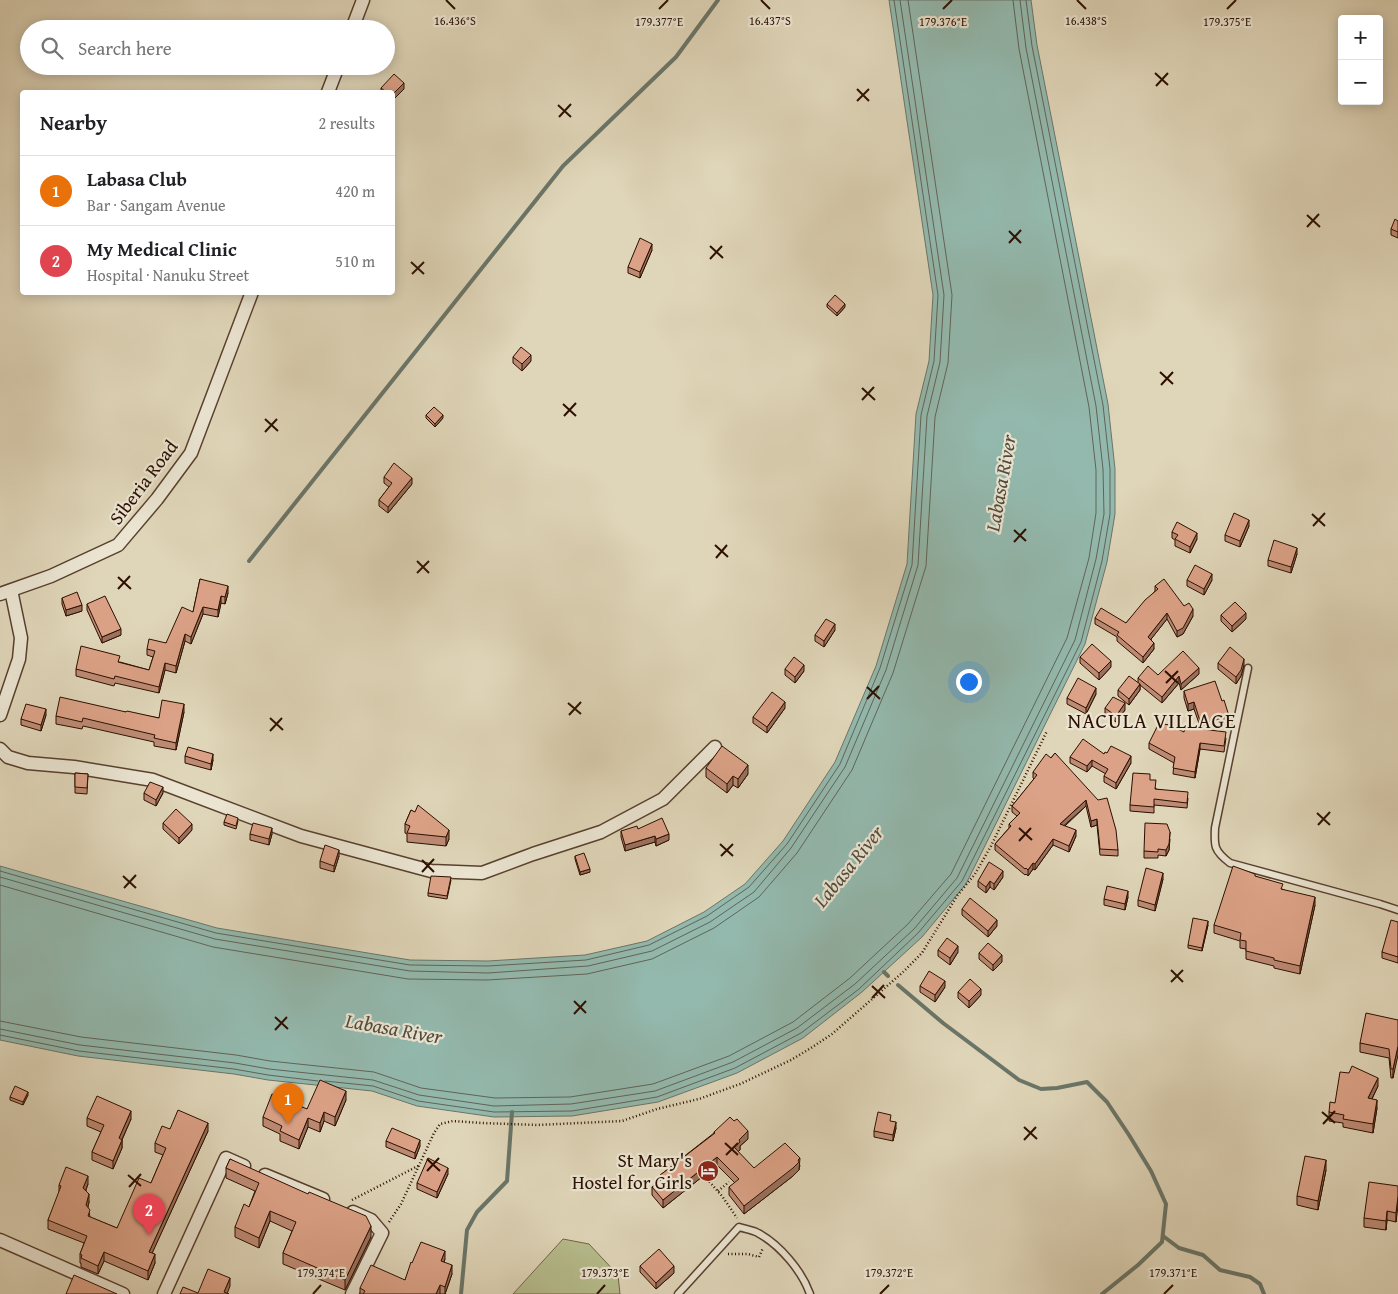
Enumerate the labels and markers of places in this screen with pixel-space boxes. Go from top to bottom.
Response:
pin: 1 [272,1083,304,1124]
place label: St Mary's Hostel for Girls [572,1146,692,1196]
hotel icon: St Mary's Hostel for Girls [696,1159,720,1183]
pin: 2 [133,1194,165,1235]

